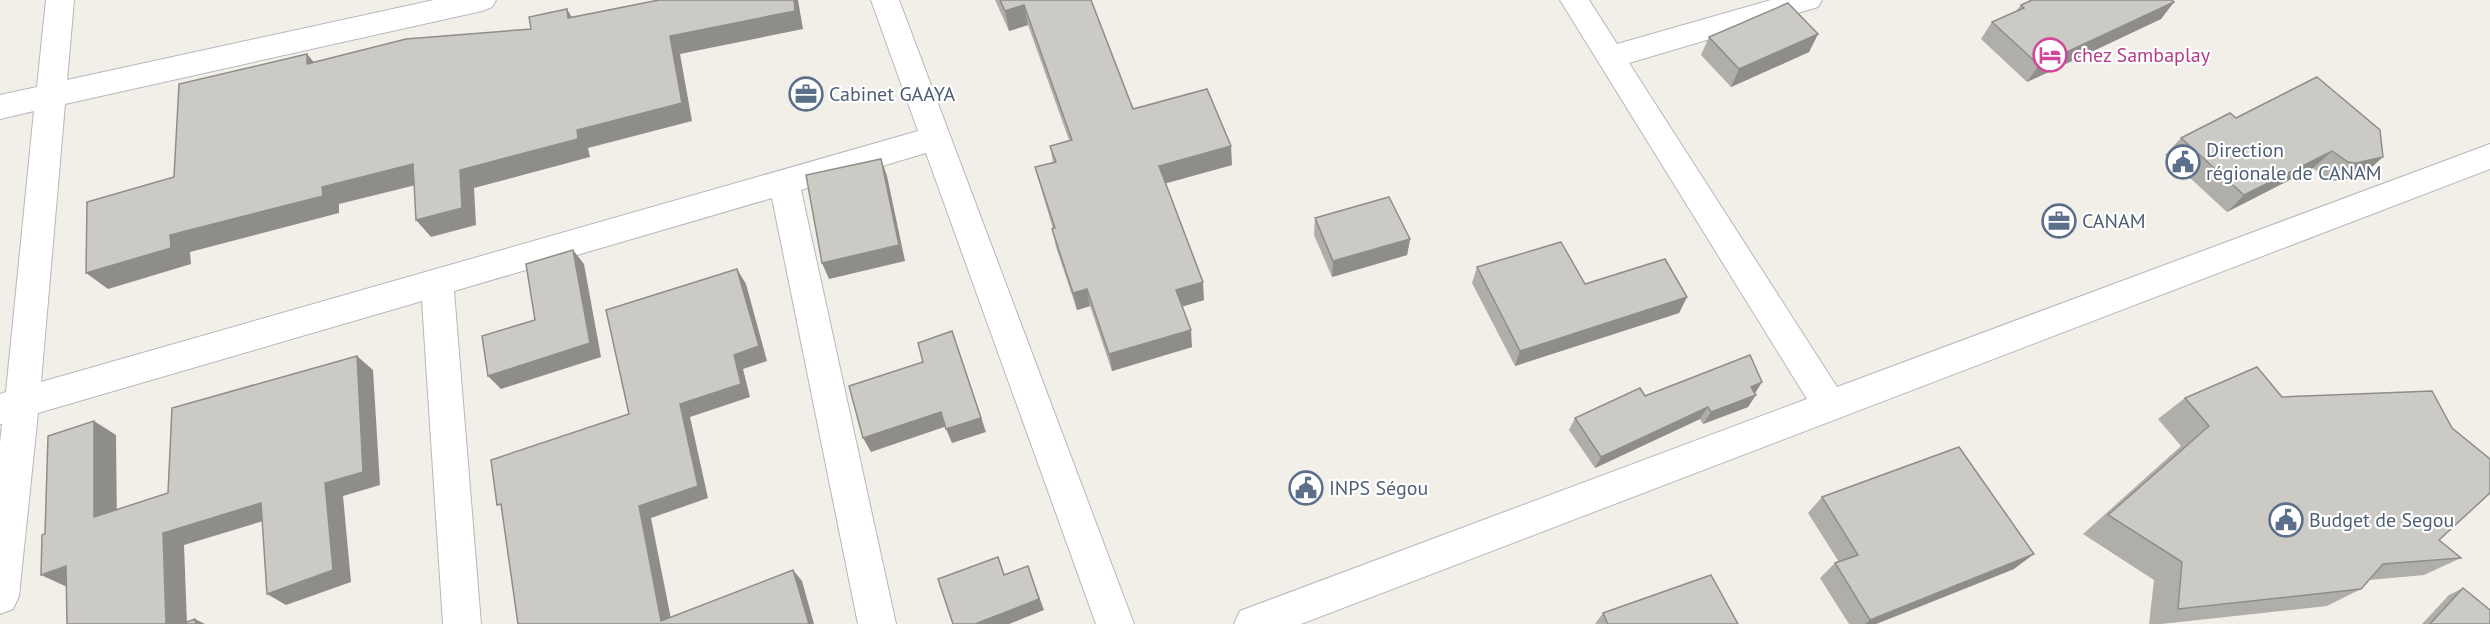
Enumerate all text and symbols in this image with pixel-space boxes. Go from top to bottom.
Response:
hotel icon: chez Sambaplay [2032,37,2068,73]
place label: chez Sambaplay [2073,42,2211,68]
office icon: Cabinet GAAYA [788,76,824,112]
place label: Cabinet GAAYA [829,81,955,107]
place label: Direction régionale de CANAM [2206,137,2382,186]
public building icon: Direction régionale de CANAM [2165,144,2201,180]
office icon: CANAM [2041,203,2077,239]
place label: CANAM [2082,208,2146,234]
public building icon: INPS Ségou [1288,470,1324,506]
place label: INPS Ségou [1329,475,1428,501]
public building icon: Budget de Segou [2268,502,2304,538]
place label: Budget de Segou [2309,507,2454,533]

